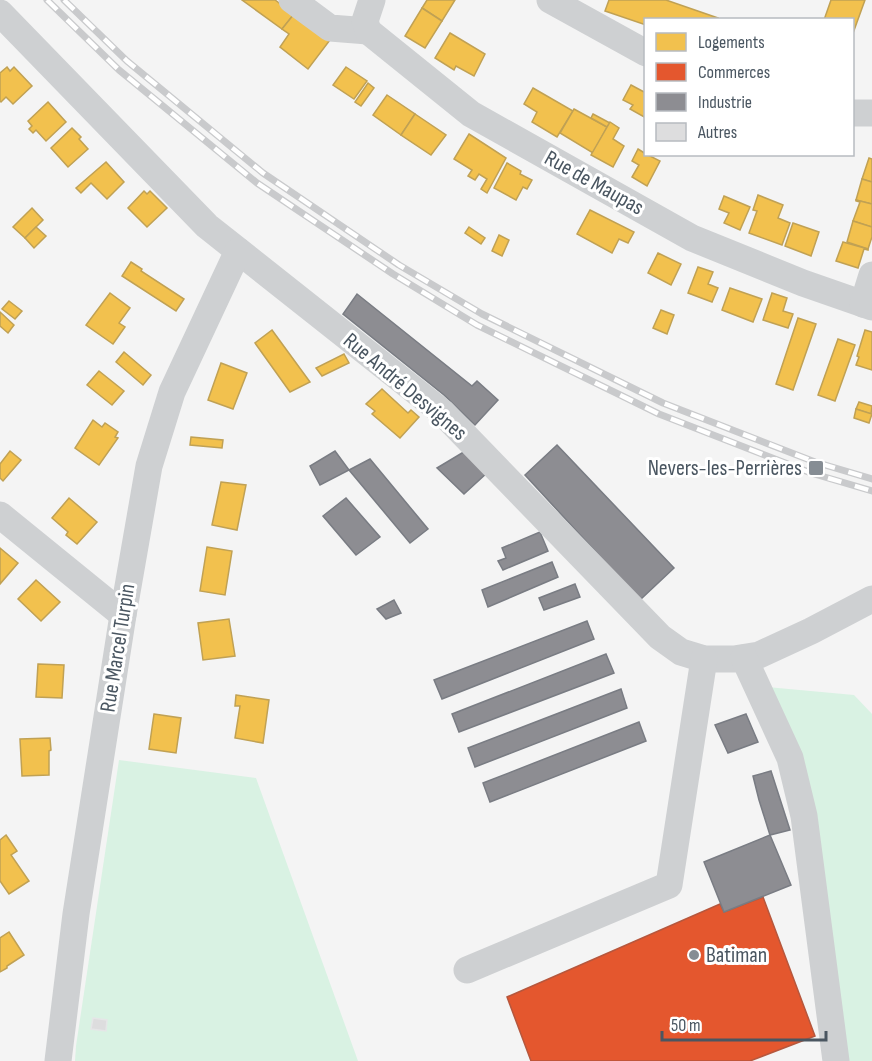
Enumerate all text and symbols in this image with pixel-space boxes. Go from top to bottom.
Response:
legend [644,18,854,156]
text: Logements [698,32,765,53]
text: Commerces [698,62,770,83]
text: Industrie [698,92,752,113]
text: Autres [697,122,737,143]
street label: Rue de Maupas [540,145,648,221]
street label: Rue André Desvignes [338,327,473,447]
place label: Nevers-les-Perrières [648,455,802,482]
marker: Nevers-les-Perrières [807,459,825,477]
street label: Rue Marcel Turpin [95,582,141,714]
place label: Batiman [706,942,767,969]
marker: Batiman [687,948,701,962]
scale bar [662,1004,826,1042]
text: 50 m [671,1015,701,1036]

